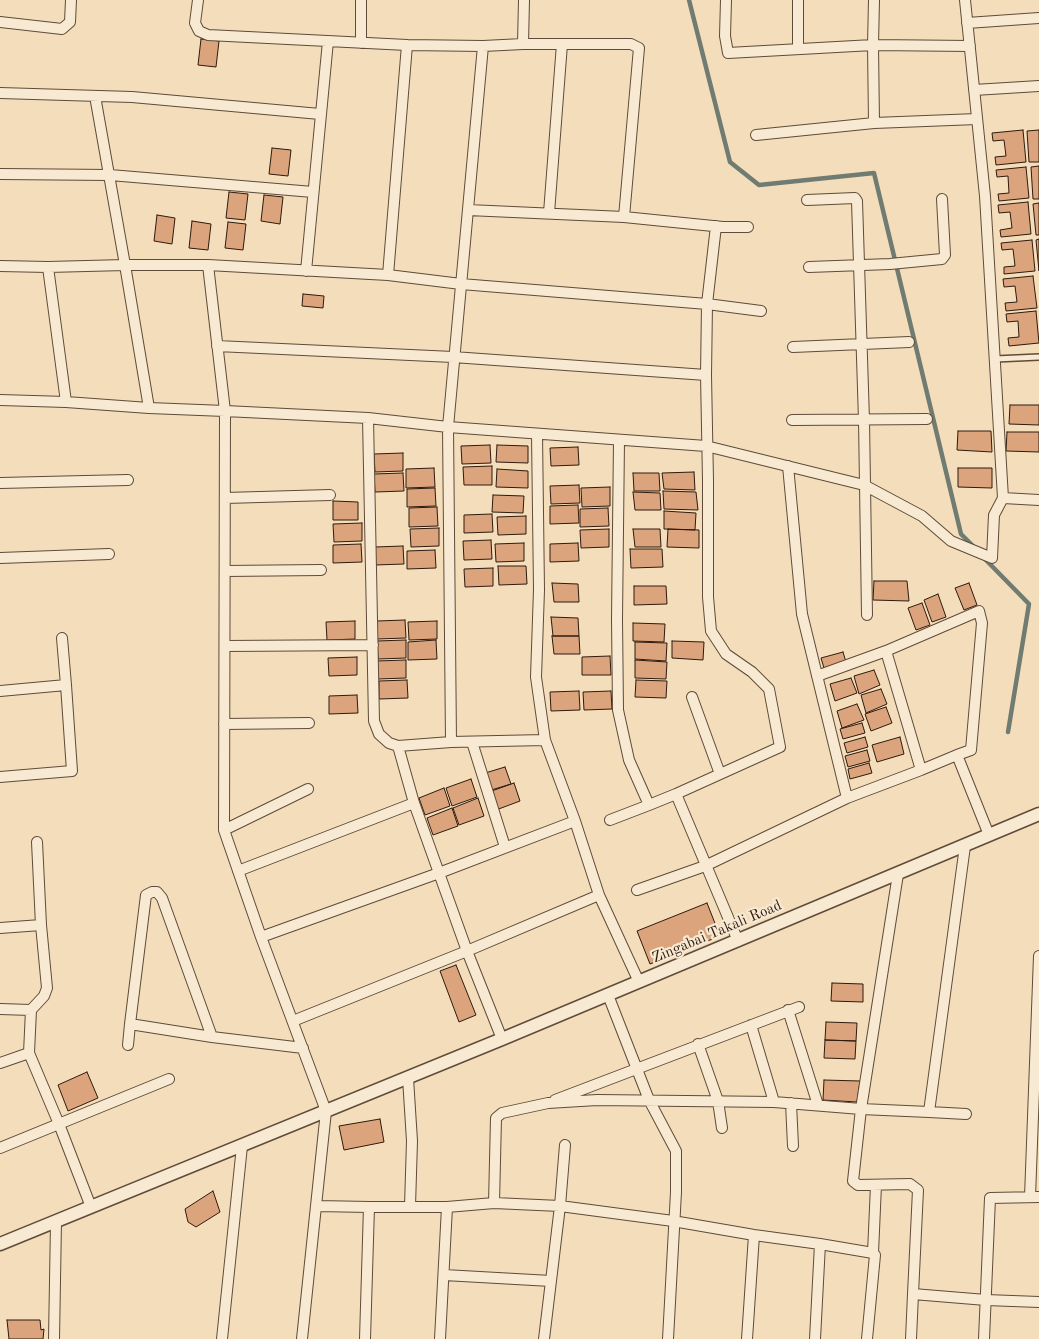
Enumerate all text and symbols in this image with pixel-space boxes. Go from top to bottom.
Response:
street label: Zingabai Takali Road [649,897,785,967]

